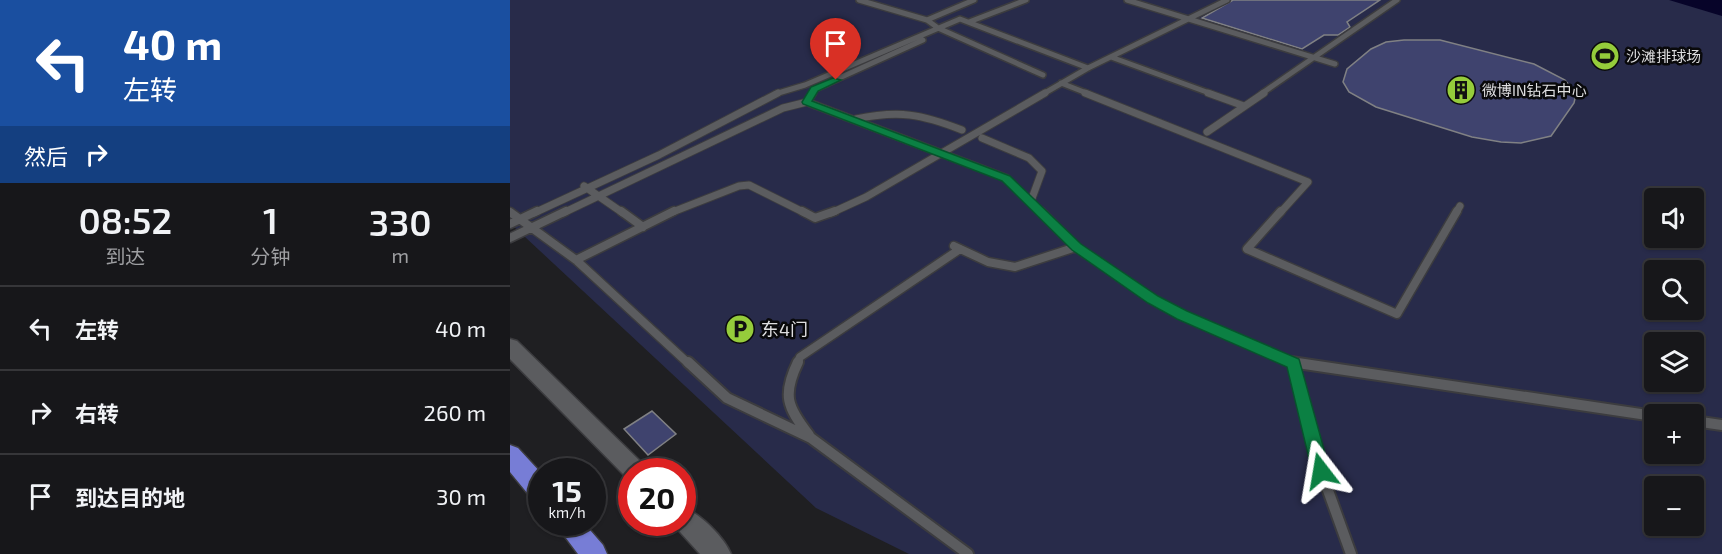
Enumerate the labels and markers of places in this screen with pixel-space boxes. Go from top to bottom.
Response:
pin [810,18,861,80]
sports icon: 沙滩排球场 [1589,40,1621,72]
place label: 沙滩排球场 [1626,47,1701,65]
building icon: 微博IN钻石中心 [1445,74,1477,106]
place label: 微博IN钻石中心 [1482,81,1587,99]
parking icon: 东4门 [724,313,756,345]
place label: 东4门 [761,318,808,340]

